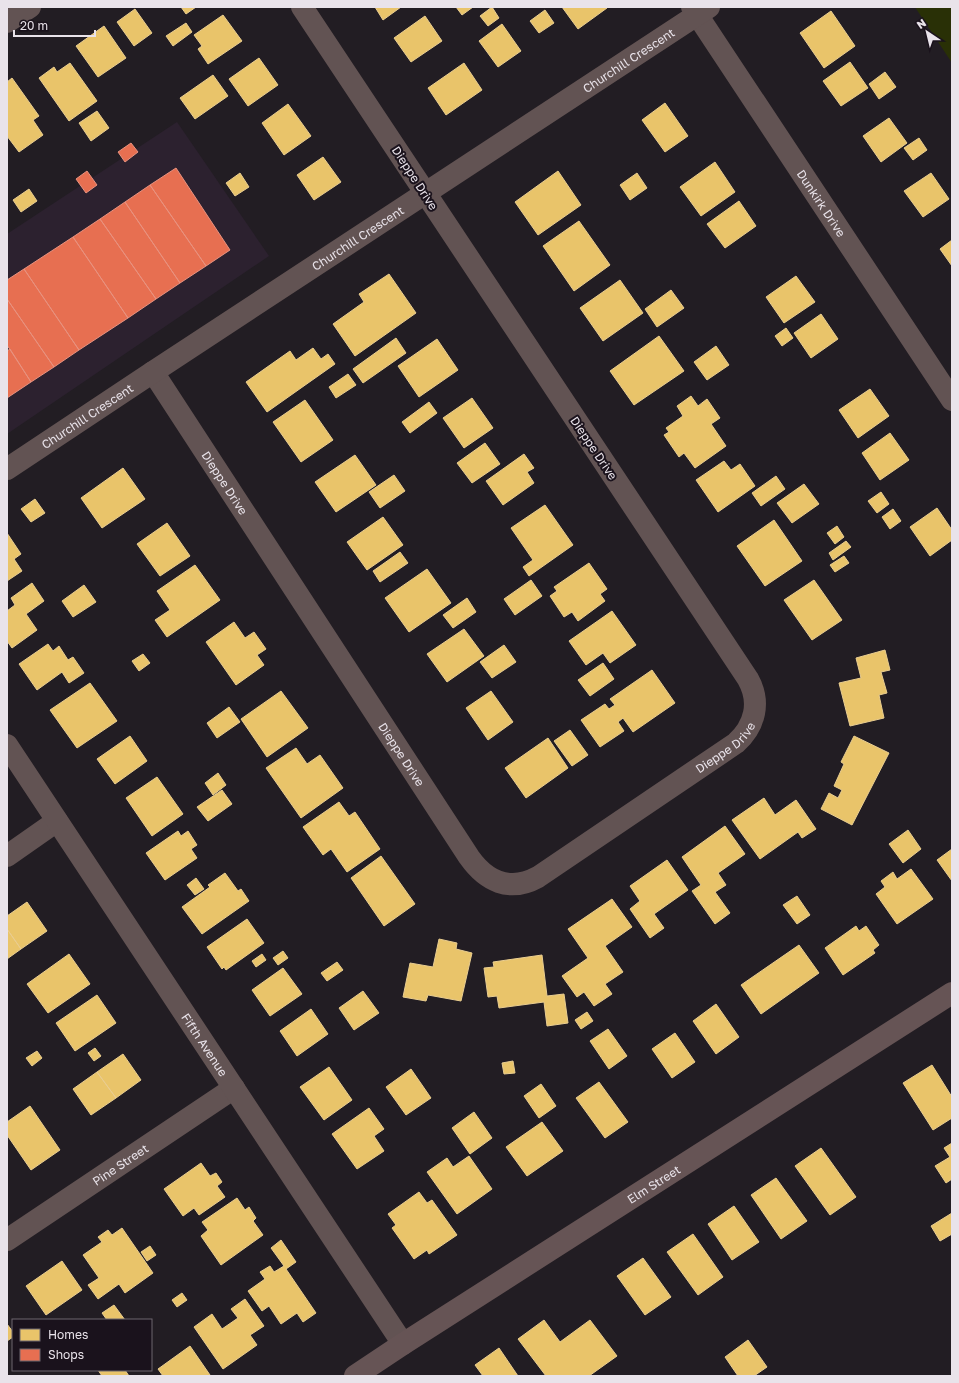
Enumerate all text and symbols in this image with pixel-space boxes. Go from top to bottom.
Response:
scale bar [14,12,95,38]
north arrow [907,12,947,52]
text: N [914,16,928,31]
text: 20 m [20,18,48,33]
street label: Churchill Crescent [580,24,677,96]
street label: Dieppe Drive [389,143,441,213]
street label: Dunkirk Drive [794,167,849,239]
street label: Churchill Crescent [309,202,407,273]
street label: Churchill Crescent [38,380,136,452]
street label: Dieppe Drive [567,414,621,482]
street label: Dieppe Drive [199,448,251,517]
street label: Dieppe Drive [376,719,428,789]
street label: Dieppe Drive [692,719,758,776]
street label: Fifth Avenue [179,1010,231,1079]
street label: Pine Street [89,1140,151,1188]
street label: Elm Street [624,1161,683,1206]
legend [12,1319,152,1371]
text: Homes [48,1327,88,1342]
text: Shops [48,1347,84,1362]

